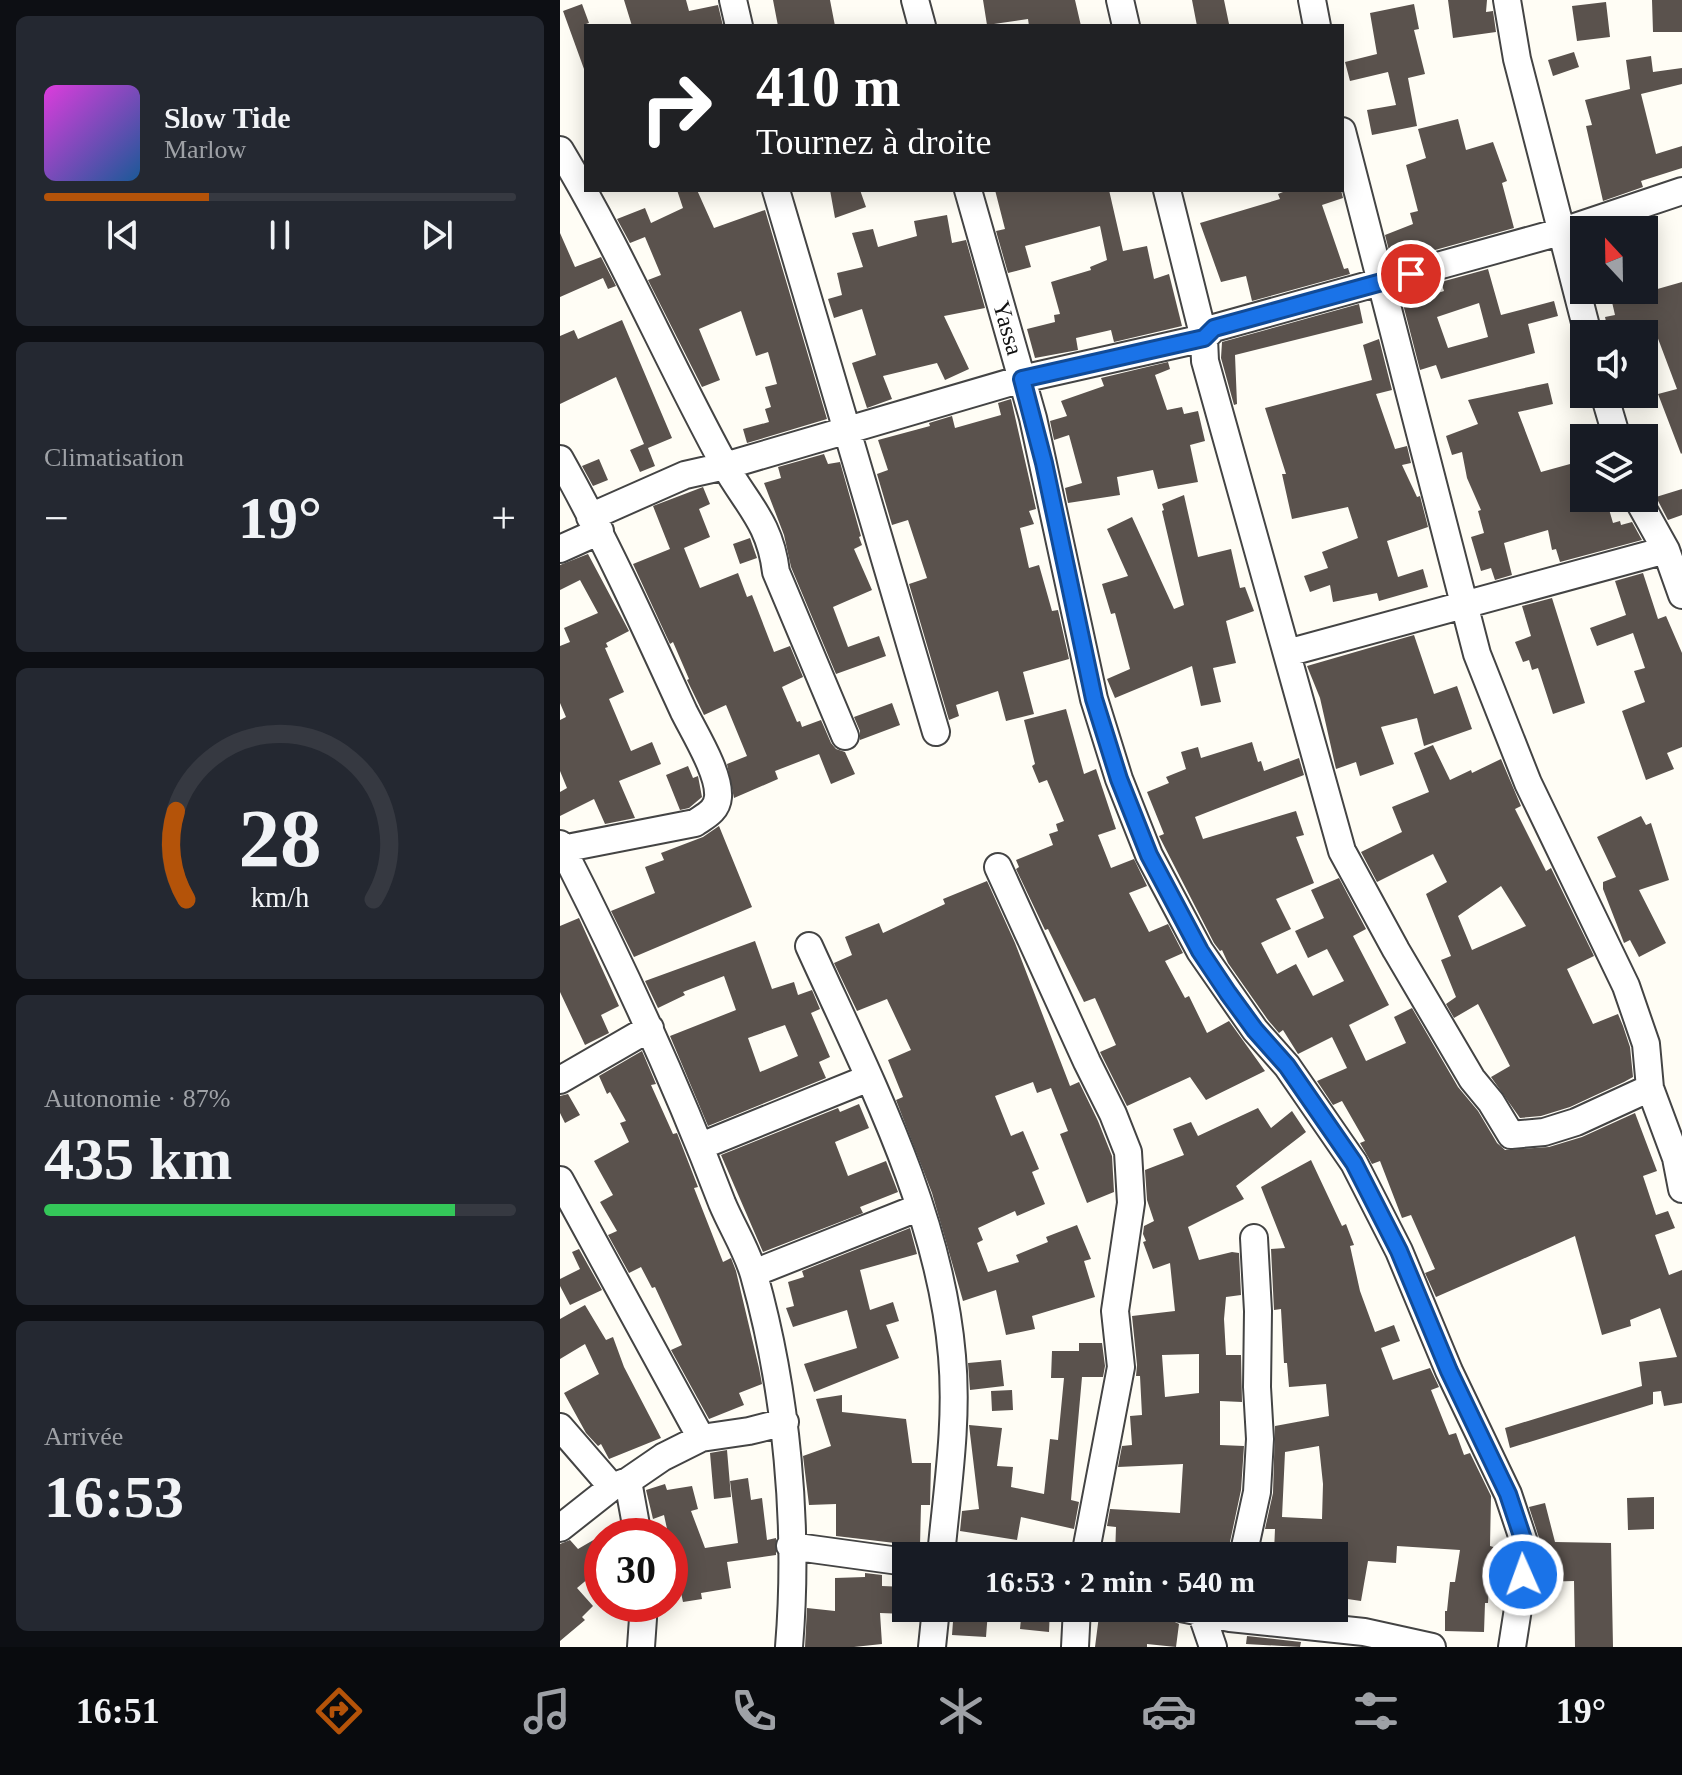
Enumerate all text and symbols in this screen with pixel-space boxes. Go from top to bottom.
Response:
icon: right [624,56,728,160]
text: 410 m [756,56,901,118]
text: Slow Tide [164,101,290,134]
text: Tournez à droite [756,122,991,162]
text: Marlow [164,135,246,164]
icon: previous [101,213,145,257]
icon: pause [258,213,302,257]
icon: next [415,213,459,257]
north arrow [1570,216,1658,304]
map controls [1570,216,1658,512]
pin [1377,240,1445,308]
icon: arrive [1389,252,1433,296]
street label: Yassa [988,298,1028,358]
button: sound [1570,320,1658,408]
button: layers [1570,424,1658,512]
text: Climatisation [44,443,184,472]
text: 19° [238,485,322,551]
text: − [44,494,69,543]
text: + [491,494,516,543]
text: 28 [238,791,322,883]
text: km/h [251,882,309,913]
text: Autonomie · 87% [44,1084,230,1113]
text: 435 km [44,1126,232,1192]
text: Arrivée [44,1422,123,1451]
text: 16:53 [44,1464,184,1530]
speed limit sign: 30 [584,1518,688,1622]
position arrow [1481,1533,1565,1617]
text: 16:53 · 2 min · 540 m [985,1565,1255,1598]
icon: directions [311,1683,367,1739]
icon: music [519,1683,575,1739]
icon: phone [726,1683,782,1739]
icon: climate [933,1683,989,1739]
icon: car [1141,1683,1197,1739]
icon: filters [1348,1683,1404,1739]
text: 16:51 [76,1691,160,1731]
text: 19° [1556,1691,1606,1731]

